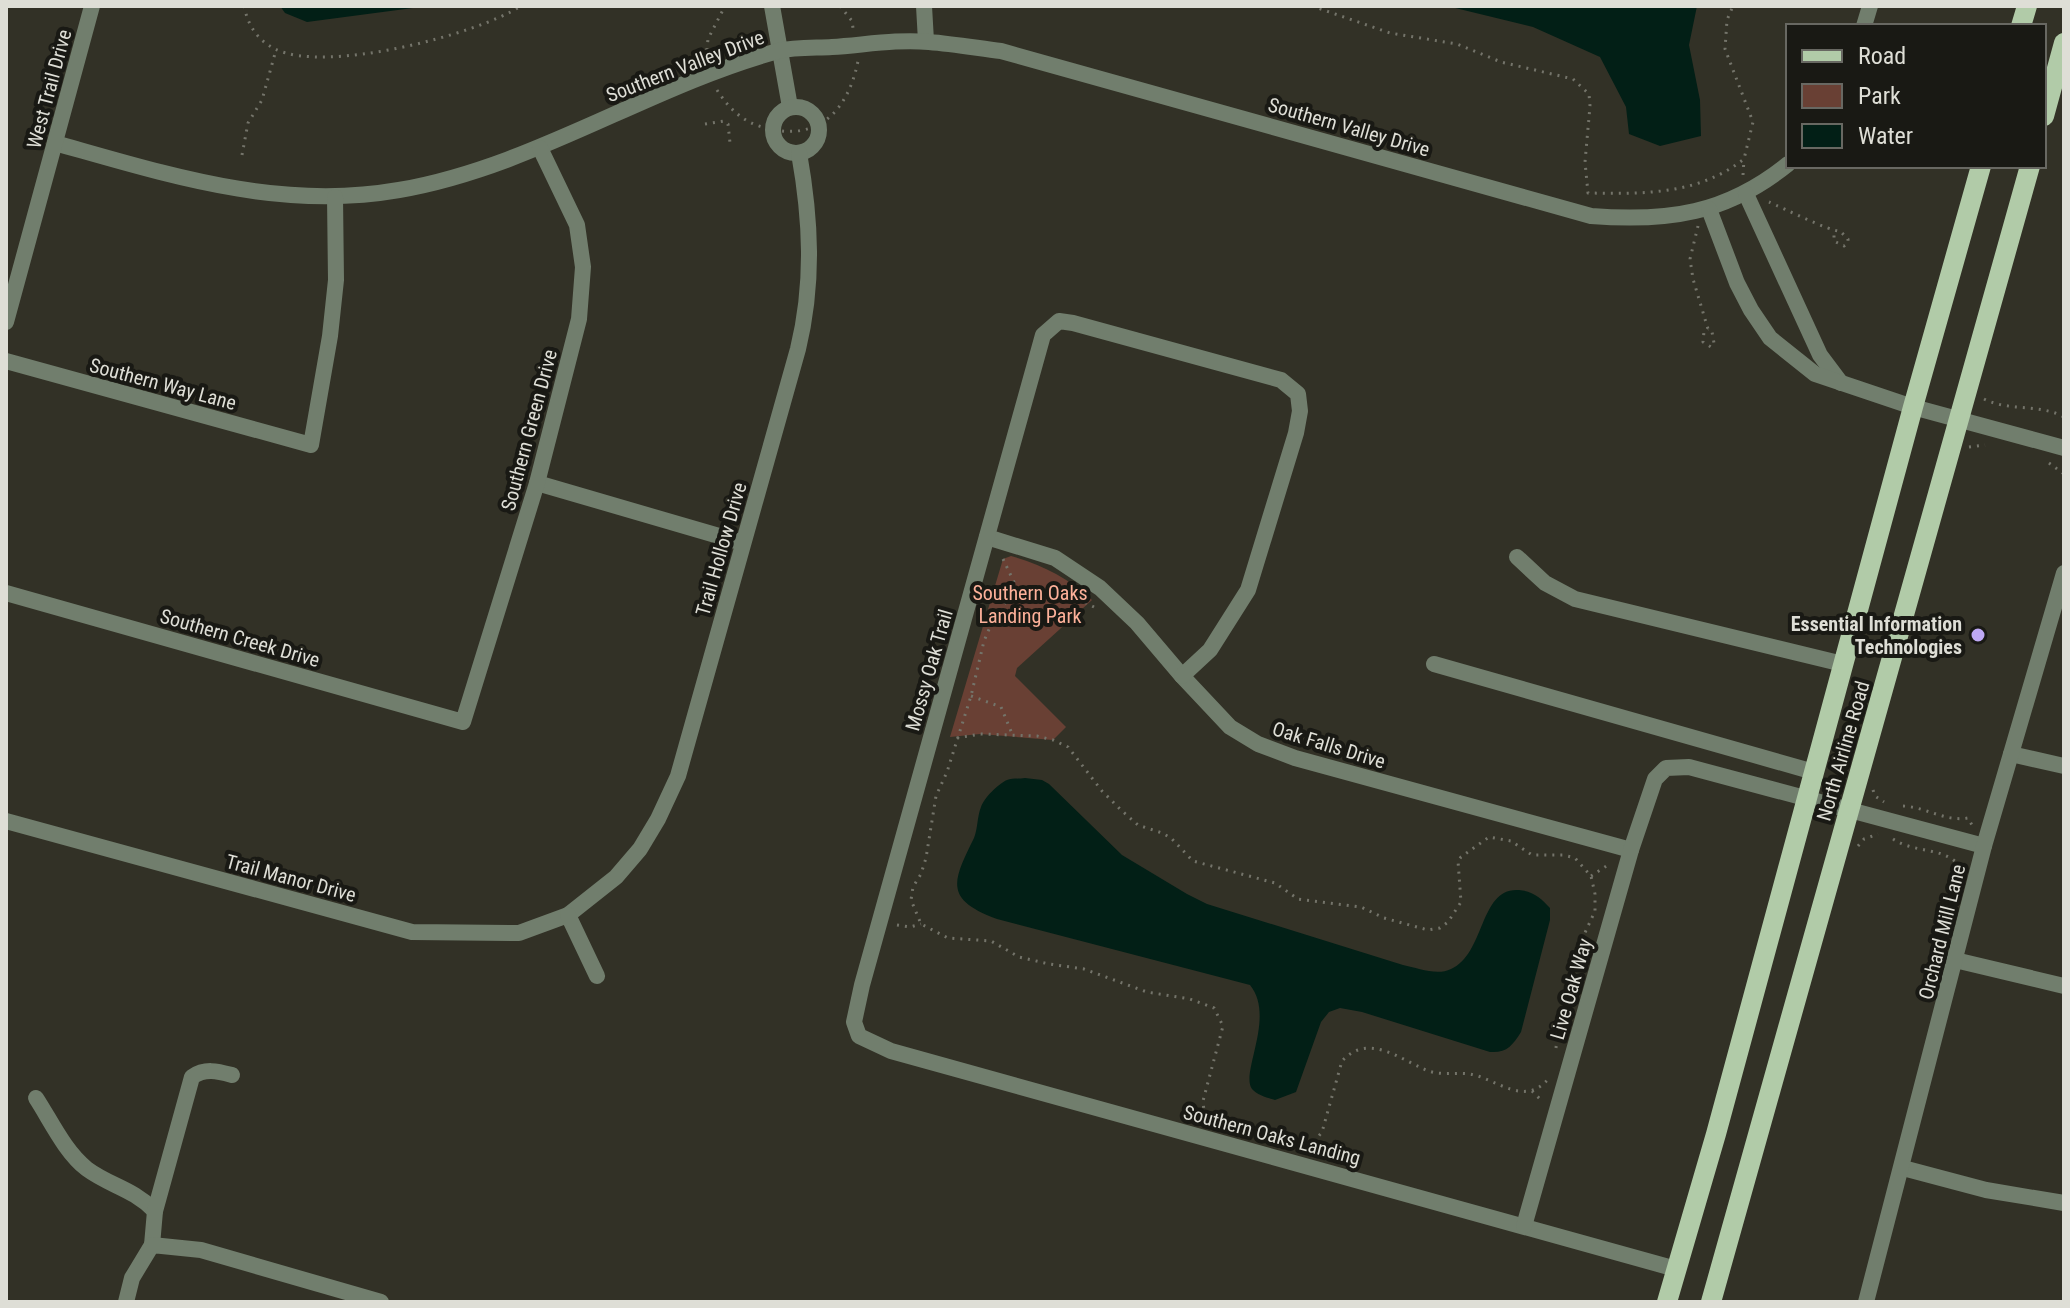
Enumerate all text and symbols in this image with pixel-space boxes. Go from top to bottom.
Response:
legend [1786,24,2046,168]
street label: Southern Valley Drive [603,25,767,107]
street label: West Trail Drive [22,27,76,151]
text: Road [1858,42,1906,70]
text: Park [1858,82,1901,110]
street label: Southern Valley Drive [1265,92,1433,162]
text: Water [1858,122,1913,150]
street label: Southern Green Drive [496,347,562,513]
street label: Southern Way Lane [87,353,239,415]
street label: Trail Hollow Drive [690,479,752,619]
park label: Southern Oaks Landing Park [972,581,1088,628]
street label: Southern Creek Drive [157,604,323,672]
street label: Mossy Oak Trail [900,606,958,734]
place label: Essential Information Technologies [1791,612,1962,659]
marker: Essential Information Technologies [1969,626,1987,644]
street label: North Airline Road [1812,678,1874,824]
street label: Oak Falls Drive [1270,716,1388,774]
street label: Trail Manor Drive [223,849,359,907]
street label: Orchard Mill Lane [1914,862,1970,1002]
street label: Live Oak Way [1545,936,1597,1042]
street label: Southern Oaks Landing [1181,1100,1363,1170]

